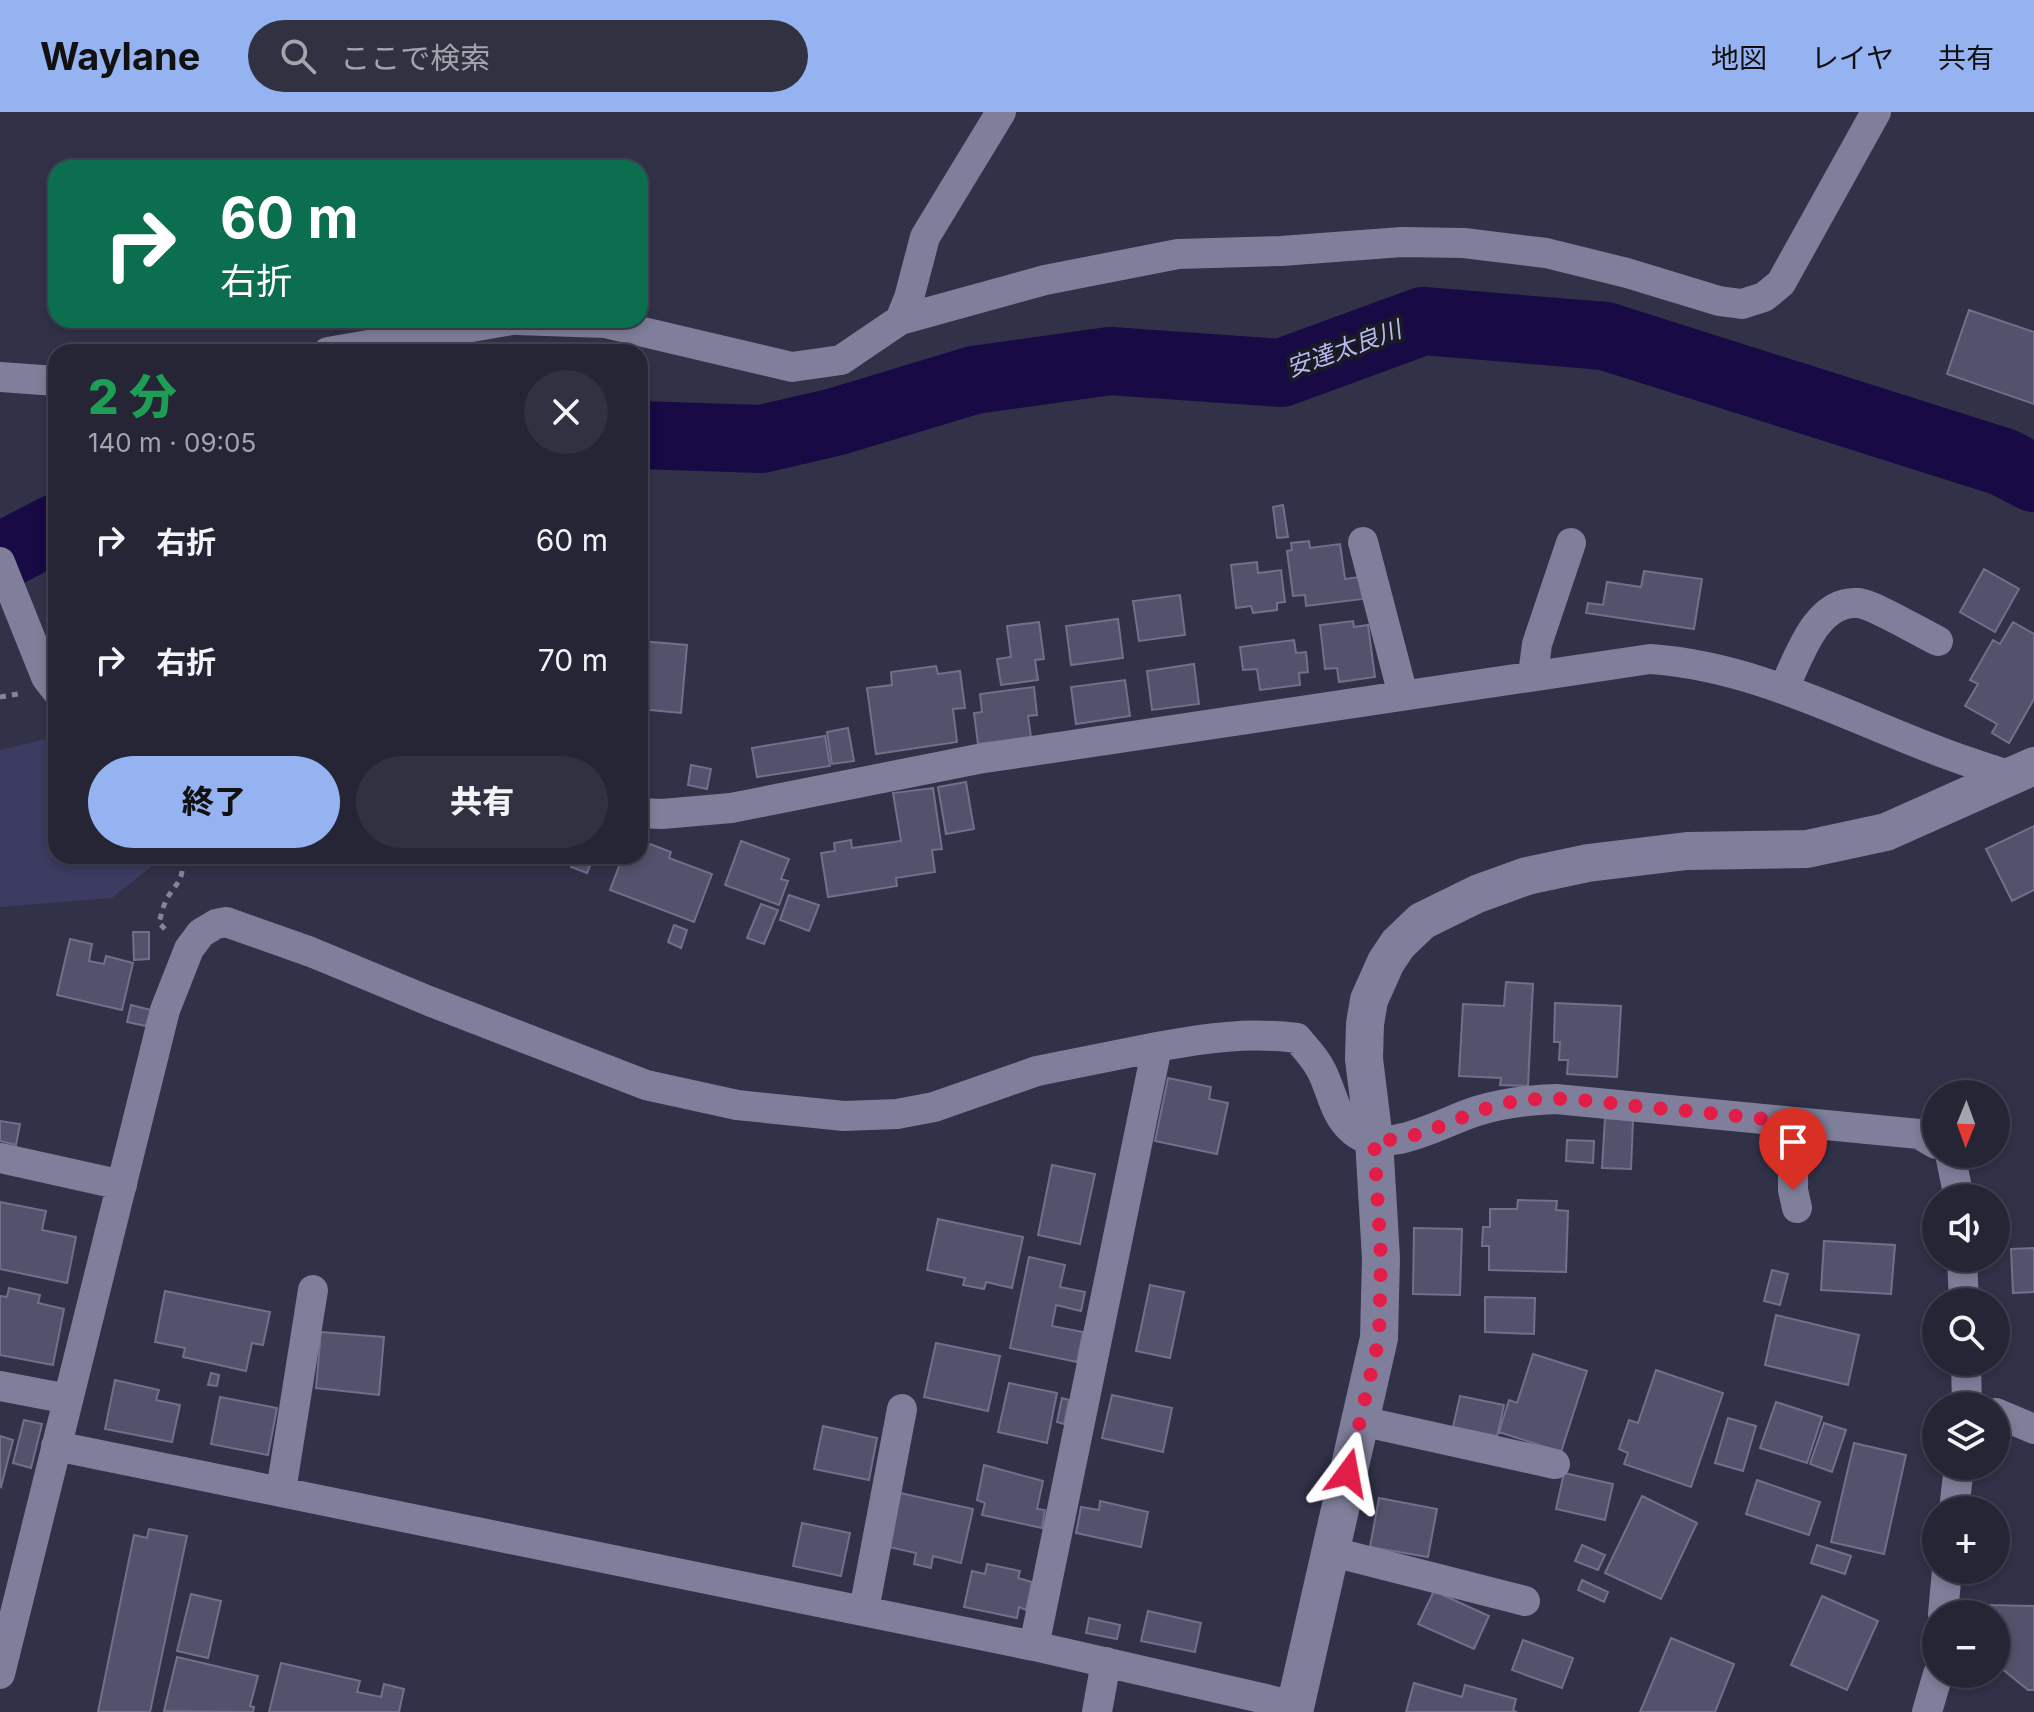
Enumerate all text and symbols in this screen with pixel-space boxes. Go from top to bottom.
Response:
search box [248,20,808,92]
text: Waylane [40,33,200,79]
icon: search [276,34,320,78]
text: ここで検索 [340,40,490,76]
text: 地図 [1711,41,1767,75]
text: レイヤ [1811,41,1894,75]
text: 共有 [1938,41,1994,75]
text: 60 m [220,184,359,252]
icon: right [88,192,192,296]
text: 右折 [220,259,292,303]
water label: 安達太良川 [1282,313,1408,383]
text: 2 分 [88,367,177,426]
button: close [524,370,608,454]
text: 140 m · 09:05 [88,427,256,458]
icon: right [88,518,132,562]
text: 60 m [536,522,608,558]
text: 右折 [156,524,216,560]
icon: right [88,638,132,682]
text: 70 m [538,642,608,678]
text: 右折 [156,644,216,680]
button: 終了 [88,756,340,848]
button: 共有 [356,756,608,848]
north arrow [1922,1080,2010,1168]
map controls [1922,1080,2010,1688]
pin [1759,1108,1827,1190]
icon: arrive [1771,1120,1815,1164]
button: sound [1922,1184,2010,1272]
button: search [1922,1288,2010,1376]
button: layers [1922,1392,2010,1480]
position arrow [1306,1431,1390,1515]
button: + [1922,1496,2010,1584]
button: − [1922,1600,2010,1688]

